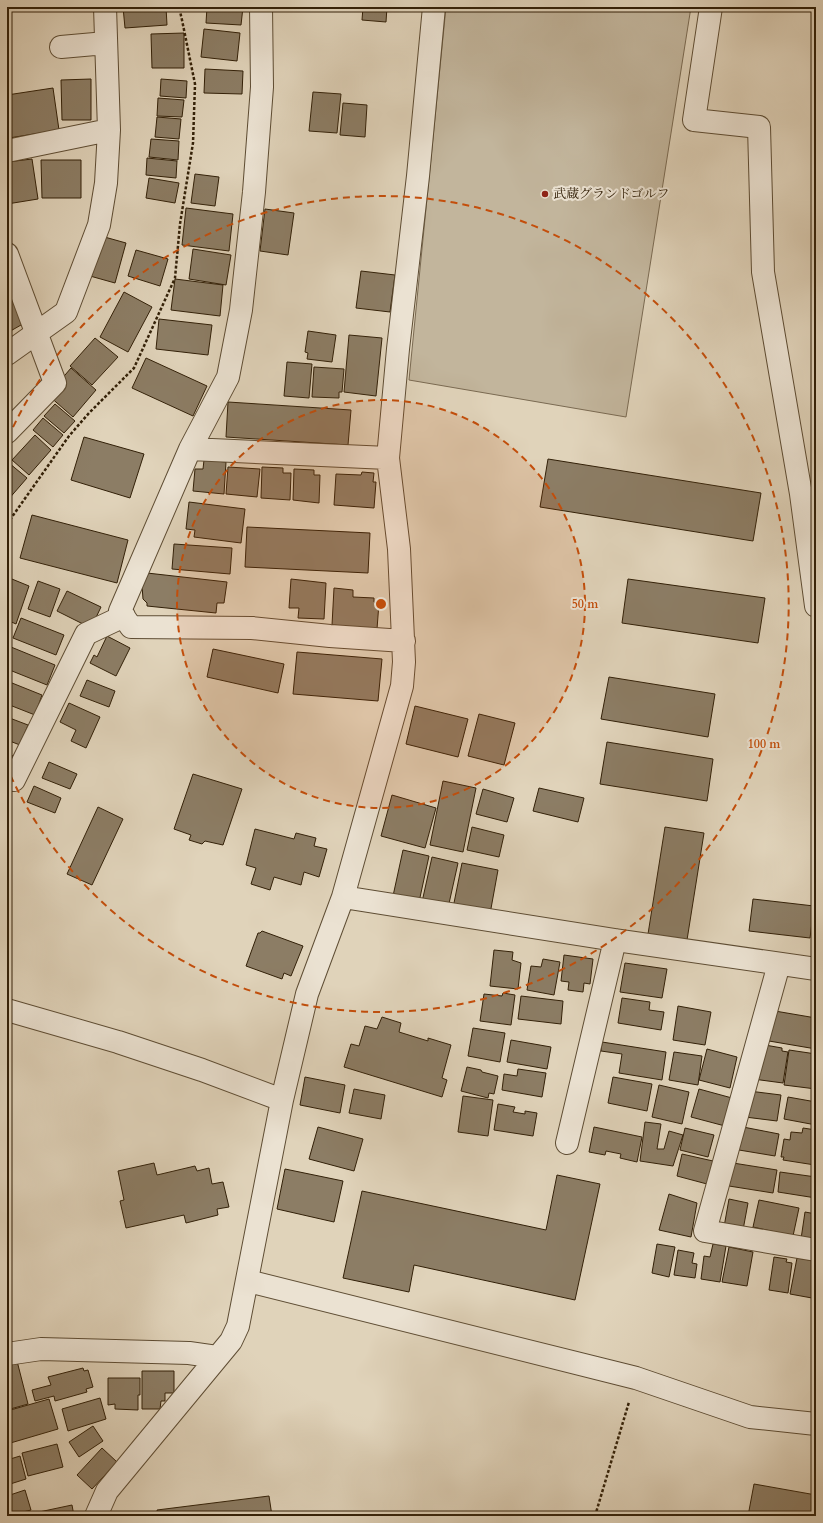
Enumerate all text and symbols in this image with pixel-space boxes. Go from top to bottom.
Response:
place label: 武蔵グランドゴルフ [553,185,669,203]
marker: 武蔵グランドゴルフ [540,189,550,199]
text: 50 m [572,596,599,612]
centre of rings [374,597,388,611]
text: 100 m [748,736,781,752]

